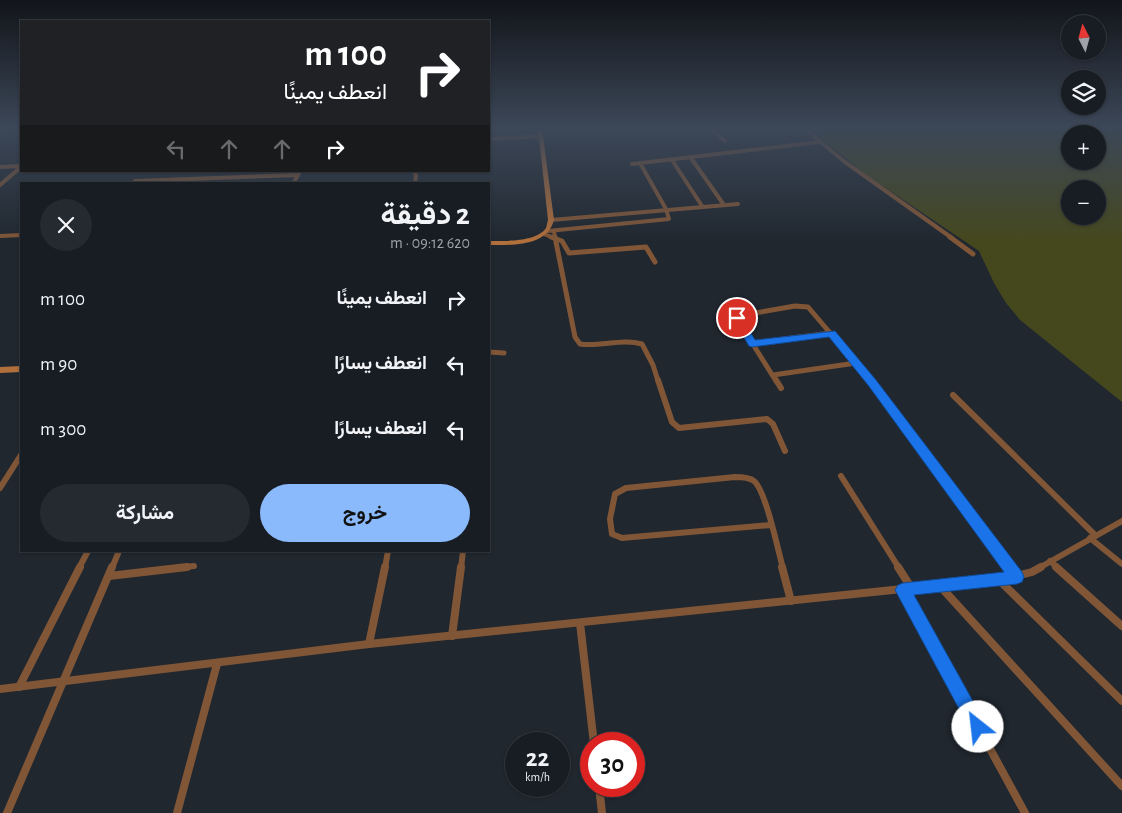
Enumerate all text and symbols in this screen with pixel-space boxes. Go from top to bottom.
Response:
north arrow [1061,15,1106,60]
map controls [1061,15,1106,225]
text: 100 m [304,37,387,72]
icon: right [405,40,470,105]
button: layers [1061,70,1106,115]
text: انعطف يمينًا [283,81,387,103]
button: + [1061,125,1106,170]
icon: left [162,135,190,163]
icon: ahead [215,135,243,163]
icon: ahead [268,135,296,163]
icon: right [321,135,349,163]
button: − [1061,180,1106,225]
button: close [40,199,92,251]
text: 2 دقيقة [381,200,470,230]
text: 620 m · 09:12 [390,235,470,251]
icon: right [442,286,470,314]
text: انعطف يمينًا [337,289,427,308]
text: 100 m [40,290,85,309]
pin [716,297,758,339]
icon: arrive [723,304,751,332]
icon: left [442,351,470,379]
text: انعطف يسارًا [334,354,427,373]
text: 90 m [40,355,77,374]
icon: left [442,416,470,444]
text: انعطف يسارًا [334,419,427,438]
text: 300 m [40,420,86,439]
button: مشاركة [40,484,250,542]
button: خروج [260,484,470,542]
position arrow [951,700,1003,752]
speed limit sign: 30 [580,732,645,797]
text: 22 [526,746,549,771]
text: km/h [525,771,550,783]

